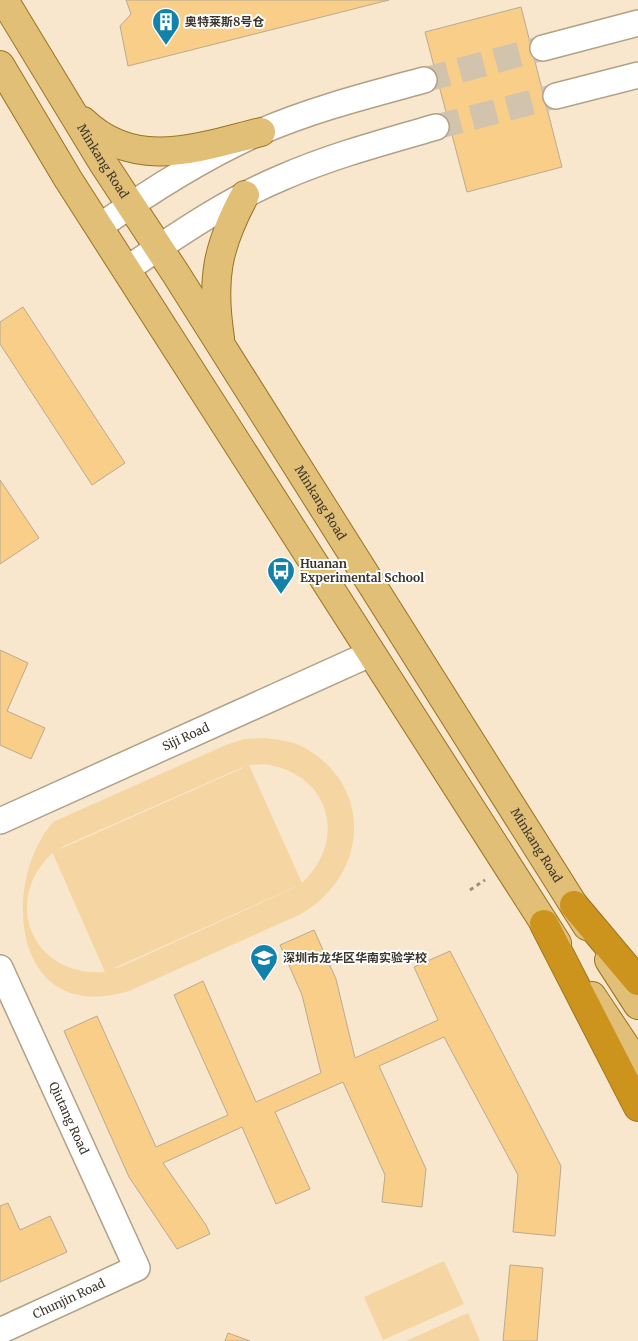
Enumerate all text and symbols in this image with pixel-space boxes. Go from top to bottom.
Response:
building icon: 奥特莱斯8号仓 [151,7,181,46]
place label: 奥特莱斯8号仓 [185,14,264,29]
street label: Minkang Road [74,121,132,201]
street label: Minkang Road [292,463,350,542]
bus stop icon: Huanan Experimental School [266,556,296,595]
place label: Huanan Experimental School [300,556,424,585]
street label: Siji Road [160,719,212,754]
street label: Minkang Road [508,805,566,885]
school or university icon: 深圳市龙华区华南实验学校 [249,943,279,982]
place label: 深圳市龙华区华南实验学校 [283,950,427,965]
street label: Qiutang Road [46,1079,92,1157]
street label: Chunjin Road [30,1275,107,1322]

